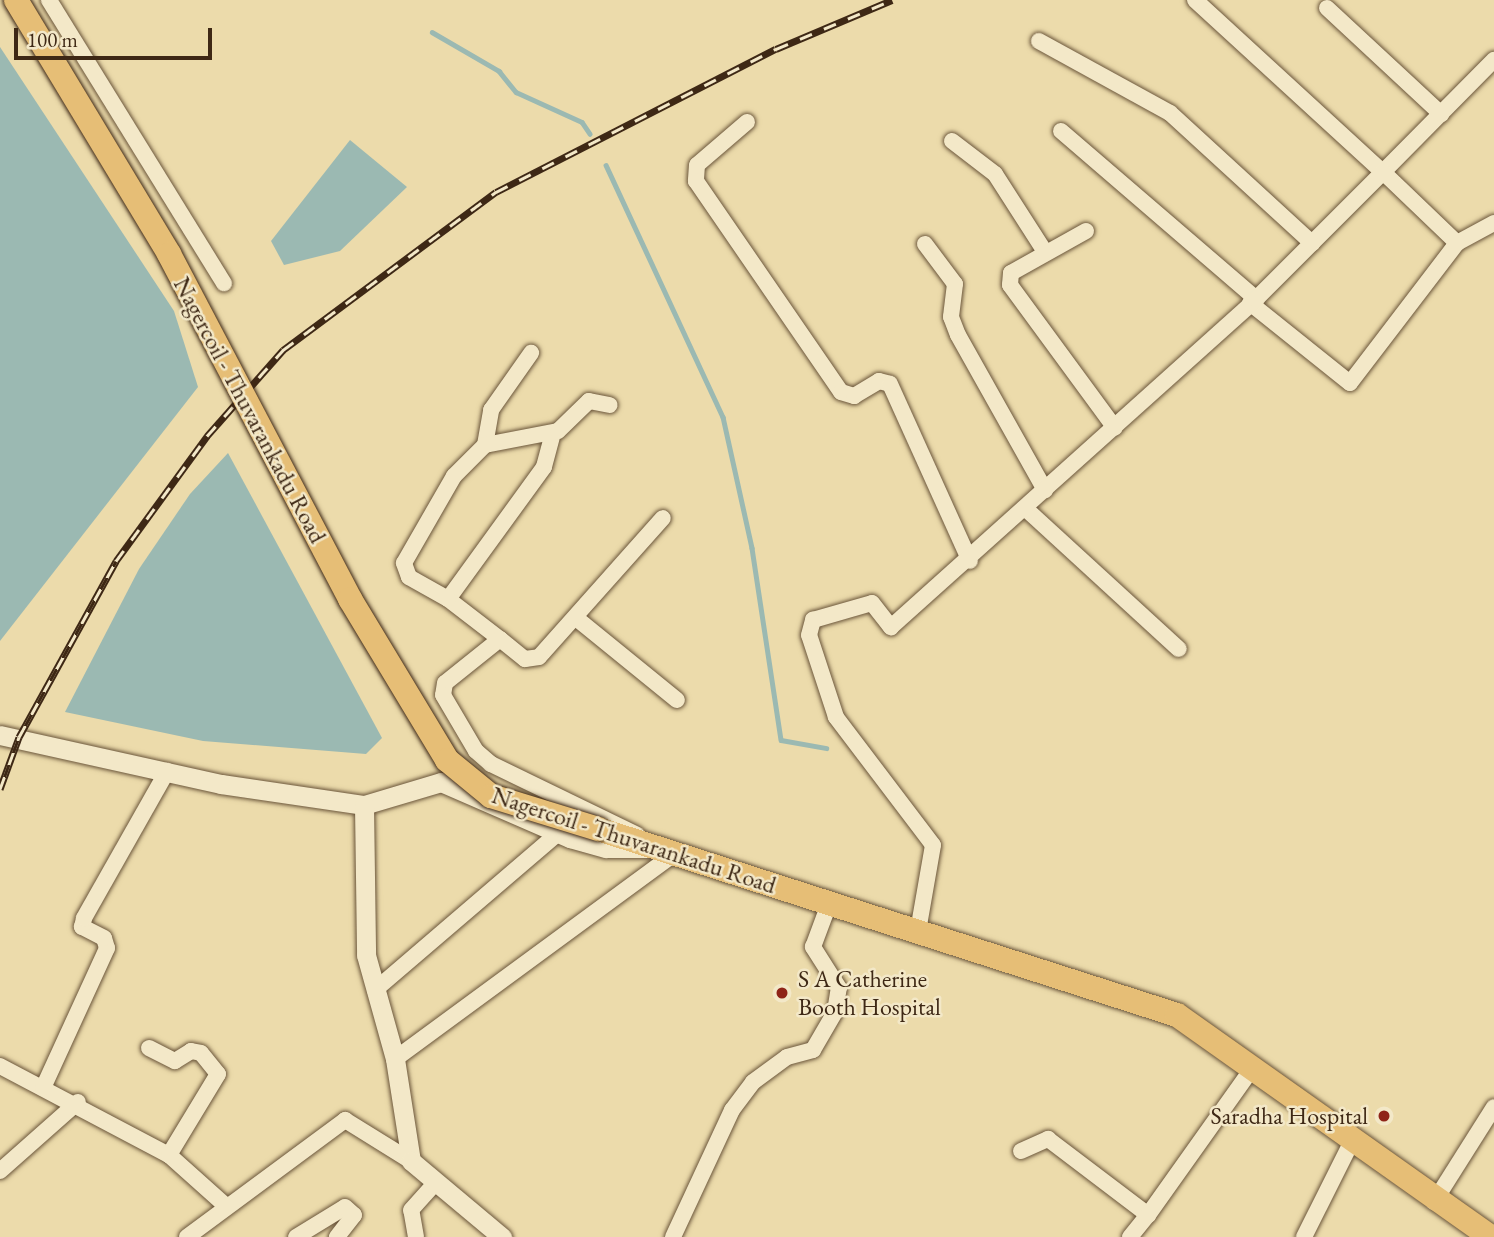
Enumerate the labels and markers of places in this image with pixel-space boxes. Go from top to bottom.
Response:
place label: S A Catherine Booth Hospital [798,965,941,1021]
marker: S A Catherine Booth Hospital [772,983,792,1003]
place label: Saradha Hospital [1211,1102,1368,1130]
marker: Saradha Hospital [1374,1106,1394,1126]

